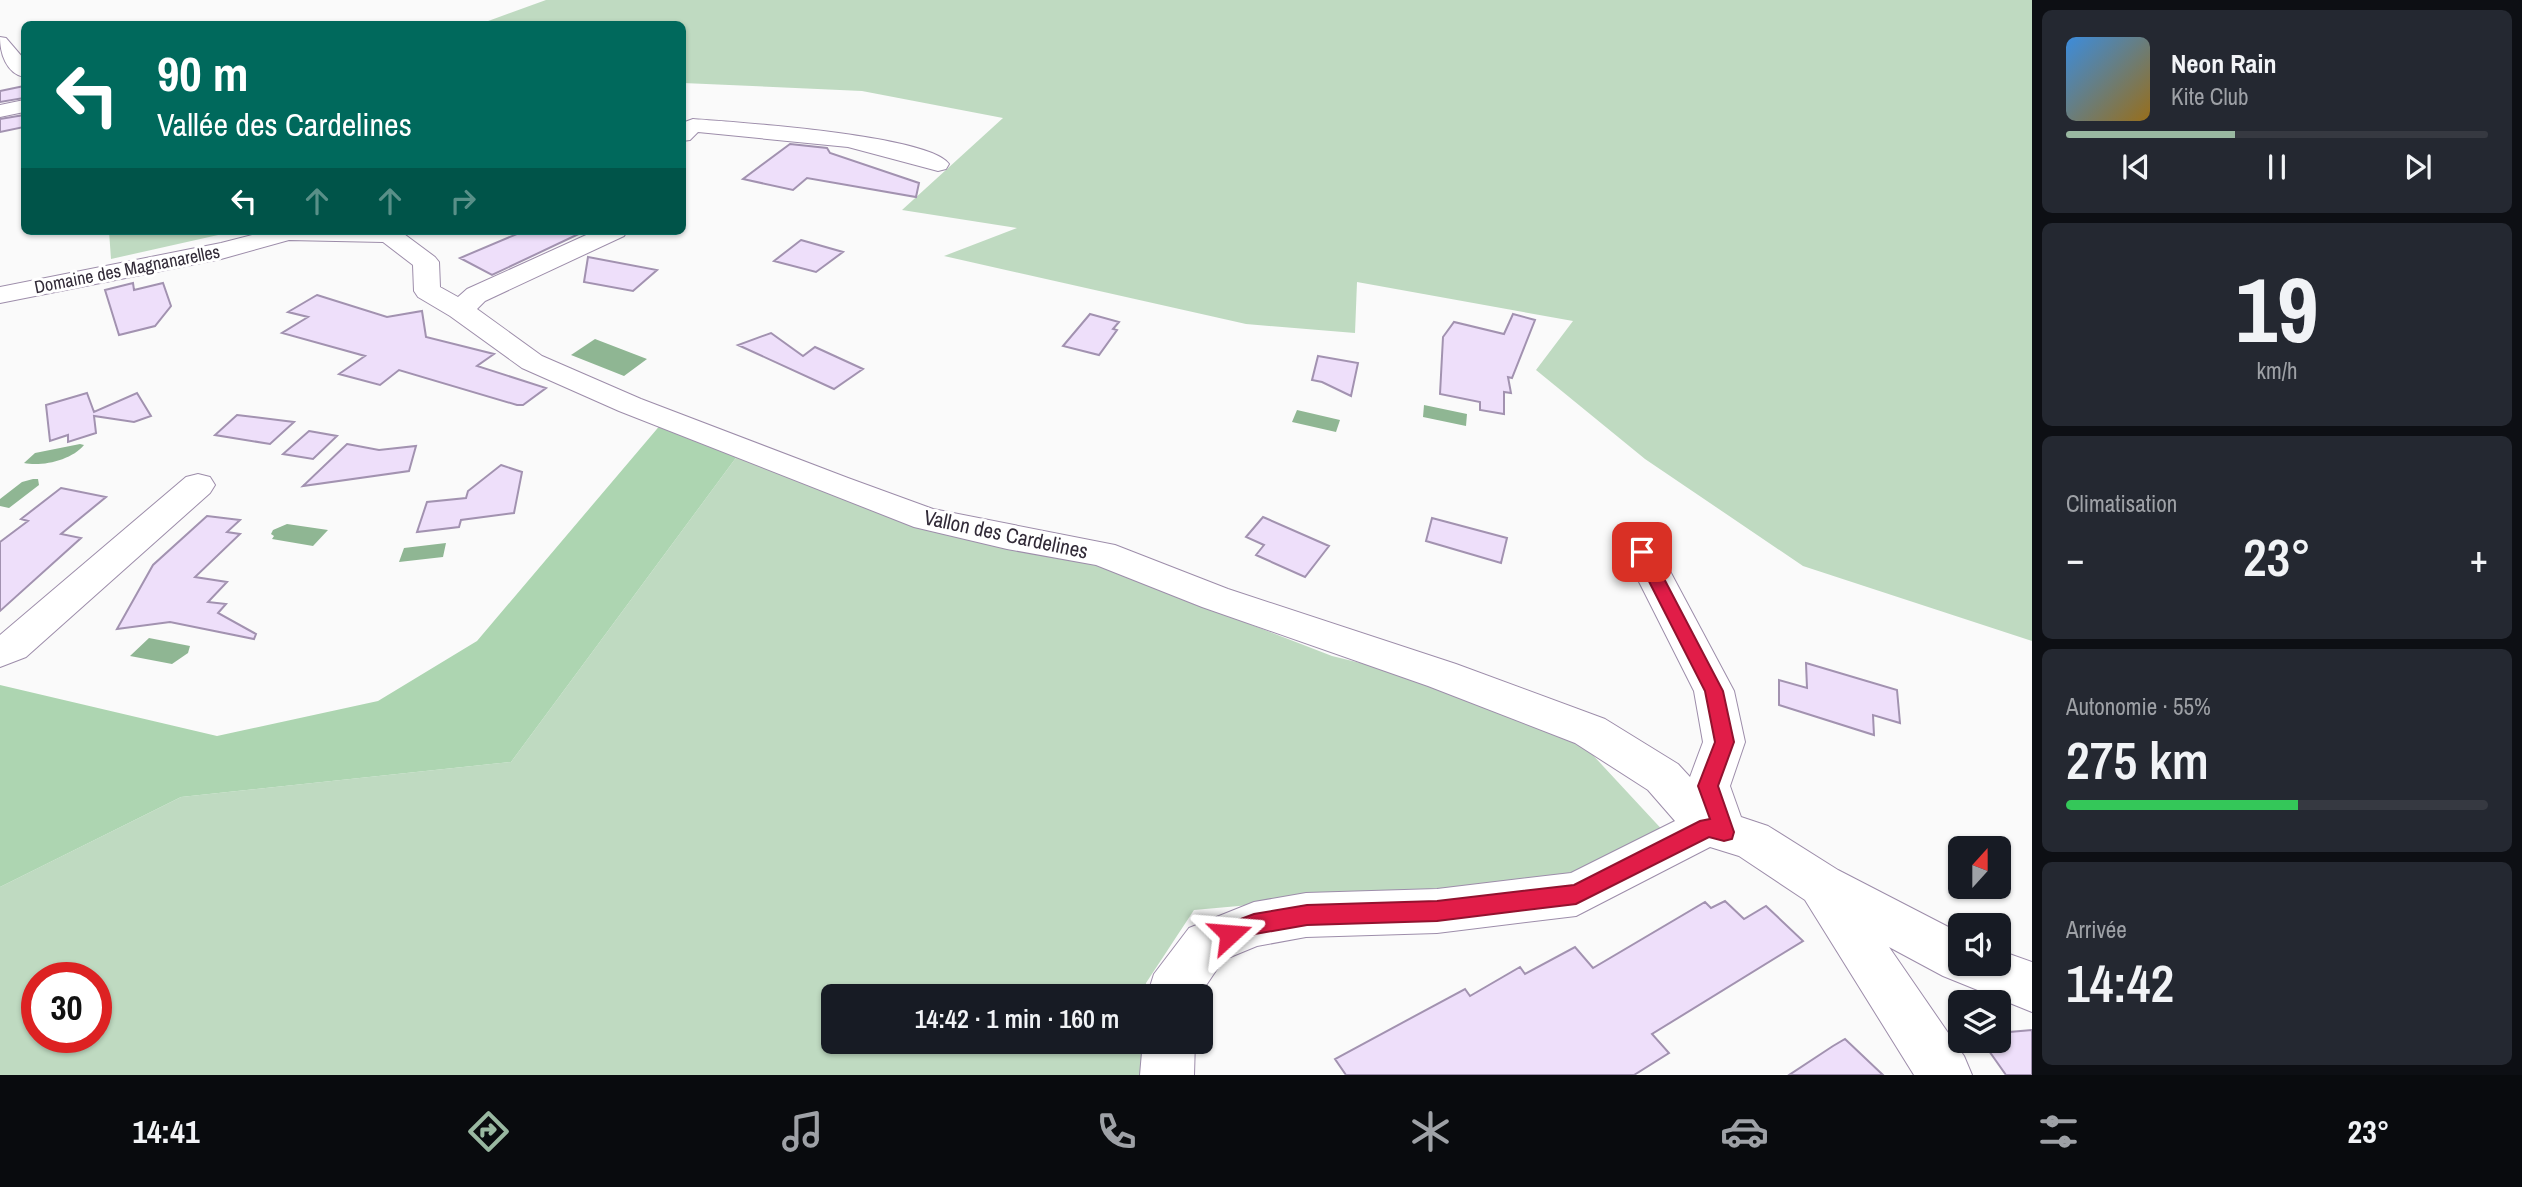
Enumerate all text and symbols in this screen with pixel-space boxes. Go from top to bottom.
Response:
text: 90 m [157,40,249,106]
text: Neon Rain [2171,46,2276,81]
icon: left [42,49,133,140]
text: Kite Club [2171,81,2249,112]
text: Vallée des Cardelines [157,103,412,146]
icon: previous [2117,148,2155,186]
icon: pause [2258,148,2296,186]
icon: next [2399,148,2437,186]
icon: left [225,182,263,220]
icon: ahead [298,182,336,220]
icon: ahead [371,182,409,220]
icon: right [444,182,482,220]
street label: Domaine des Magnanarelles [32,239,222,299]
text: 19 [2236,248,2319,370]
text: km/h [2257,355,2297,386]
text: Climatisation [2066,488,2177,519]
street label: Vallon des Cardelines [921,502,1091,566]
pin [1612,522,1672,582]
text: 23° [2243,522,2311,592]
icon: arrive [1623,533,1661,571]
text: − [2066,533,2084,584]
text: + [2470,533,2488,584]
text: Autonomie · 55% [2066,691,2211,722]
text: 275 km [2066,725,2209,795]
north arrow [1948,836,2011,900]
map controls [1948,836,2011,1053]
position arrow [1193,897,1267,971]
button: sound [1948,913,2011,976]
text: Arrivée [2066,914,2127,945]
text: 14:42 [2066,948,2174,1018]
speed limit sign: 30 [21,962,112,1053]
button: layers [1948,990,2011,1053]
text: 14:42 · 1 min · 160 m [915,1001,1119,1036]
icon: directions [464,1107,513,1156]
icon: music [778,1107,827,1156]
icon: phone [1092,1107,1141,1156]
icon: climate [1406,1107,1455,1156]
icon: car [1720,1107,1769,1156]
icon: filters [2034,1107,2083,1156]
text: 14:41 [132,1110,200,1153]
text: 23° [2348,1110,2390,1153]

